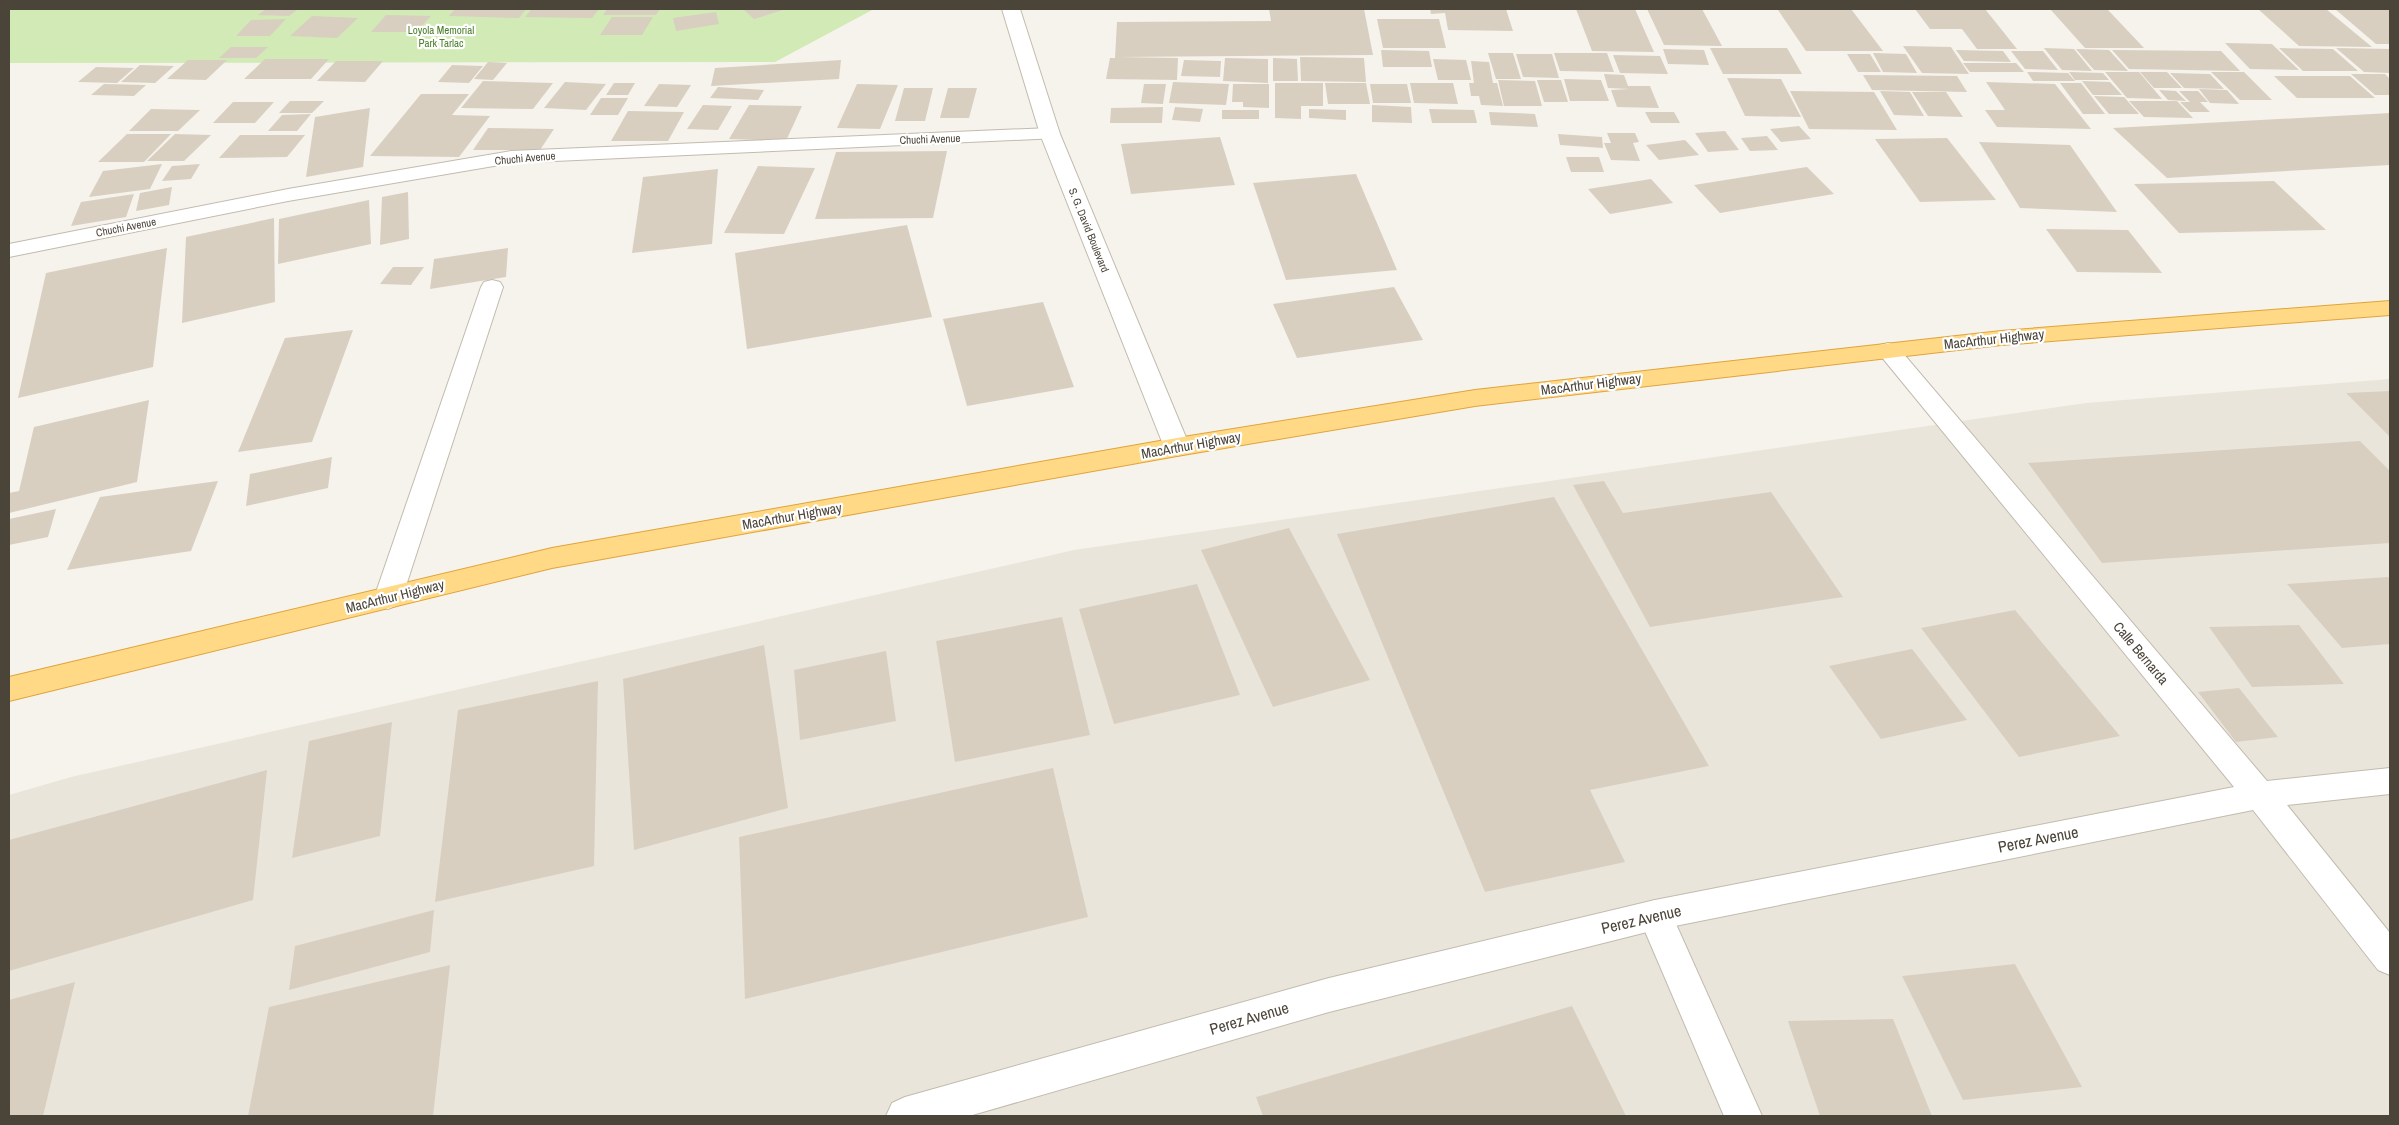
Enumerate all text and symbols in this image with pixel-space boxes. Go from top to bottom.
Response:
park label: Loyola Memorial Park Tarlac [408,23,474,50]
street label: Chuchi Avenue [899,131,961,147]
street label: Chuchi Avenue [494,148,556,168]
street label: S. G. David Boulevard [1066,186,1112,274]
street label: Chuchi Avenue [95,214,157,240]
street label: MacArthur Highway [1943,325,2045,353]
street label: MacArthur Highway [1540,369,1642,399]
street label: MacArthur Highway [1140,427,1242,463]
street label: MacArthur Highway [741,498,843,534]
street label: MacArthur Highway [344,575,446,617]
street label: Calle Bernarda [2109,618,2173,689]
street label: Perez Avenue [1996,820,2080,858]
street label: Perez Avenue [1599,899,1683,939]
street label: Perez Avenue [1207,996,1291,1040]

